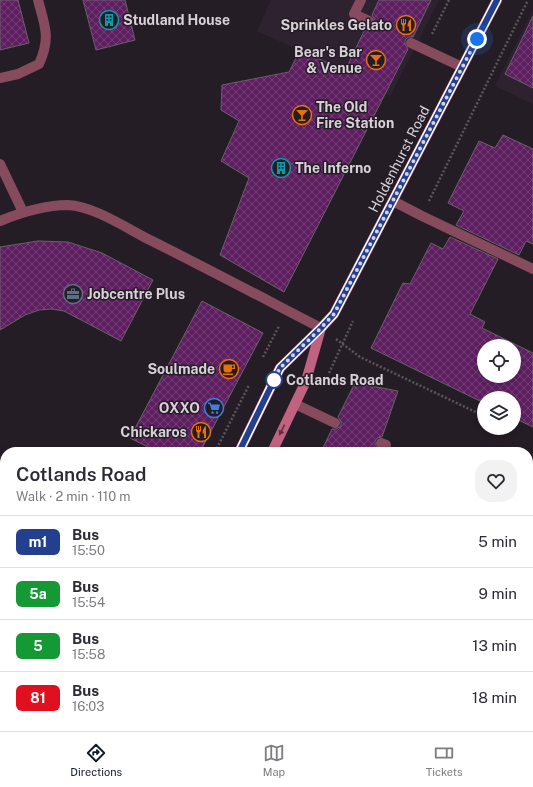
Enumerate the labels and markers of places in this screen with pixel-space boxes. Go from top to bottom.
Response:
building icon: Studland House [98,9,120,31]
place label: Studland House [123,12,230,28]
restaurant icon: Sprinkles Gelato [395,14,417,36]
place label: Sprinkles Gelato [281,17,392,33]
place label: Bear's Bar & Venue [294,44,362,76]
bar icon: Bear's Bar & Venue [365,49,387,71]
place label: The Old Fire Station [316,99,394,131]
bar icon: The Old Fire Station [291,104,313,126]
building icon: The Inferno [270,157,292,179]
place label: The Inferno [295,160,371,176]
office icon: Jobcentre Plus [62,283,84,305]
place label: Jobcentre Plus [87,286,185,302]
cafe icon: Soulmade [218,358,240,380]
place label: Soulmade [147,361,215,377]
marker: Cotlands Road [265,371,283,389]
place label: Cotlands Road [286,372,383,388]
supermarket icon: OXXO [203,397,225,419]
place label: OXXO [159,400,200,416]
restaurant icon: Chickaros [190,421,212,443]
place label: Chickaros [120,424,187,440]

